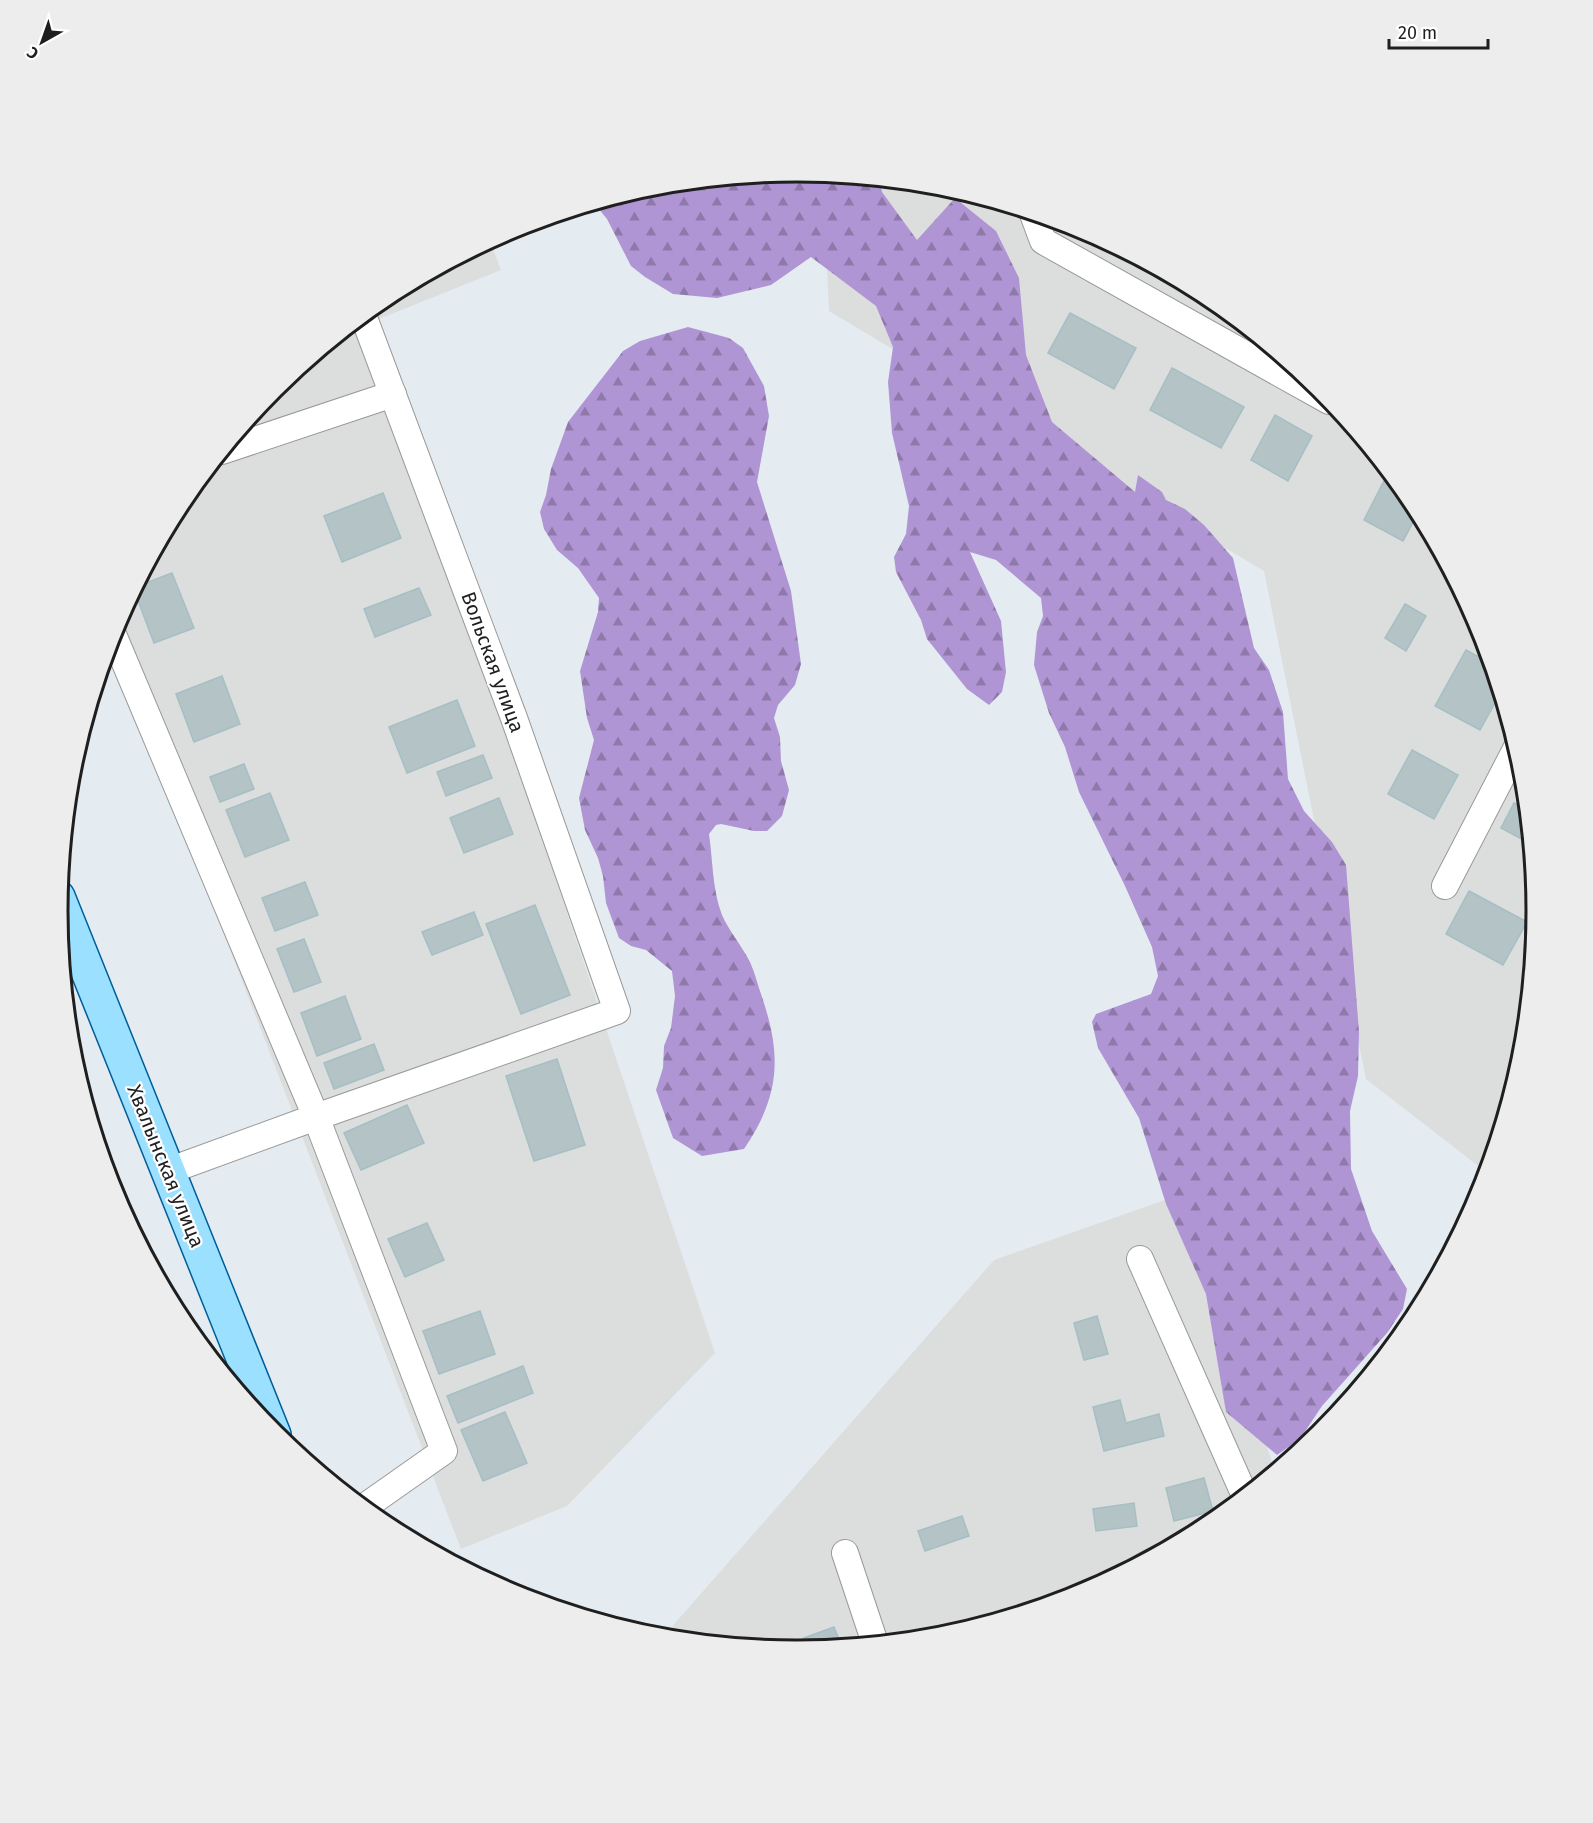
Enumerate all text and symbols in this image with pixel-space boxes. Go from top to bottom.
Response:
north arrow [12,12,72,72]
scale bar [1389,12,1488,50]
text: 20 m [1398,22,1437,44]
text: С [22,42,42,63]
street label: Вольская улица [456,588,530,736]
street label: Хвалынская улица [122,1081,210,1251]

